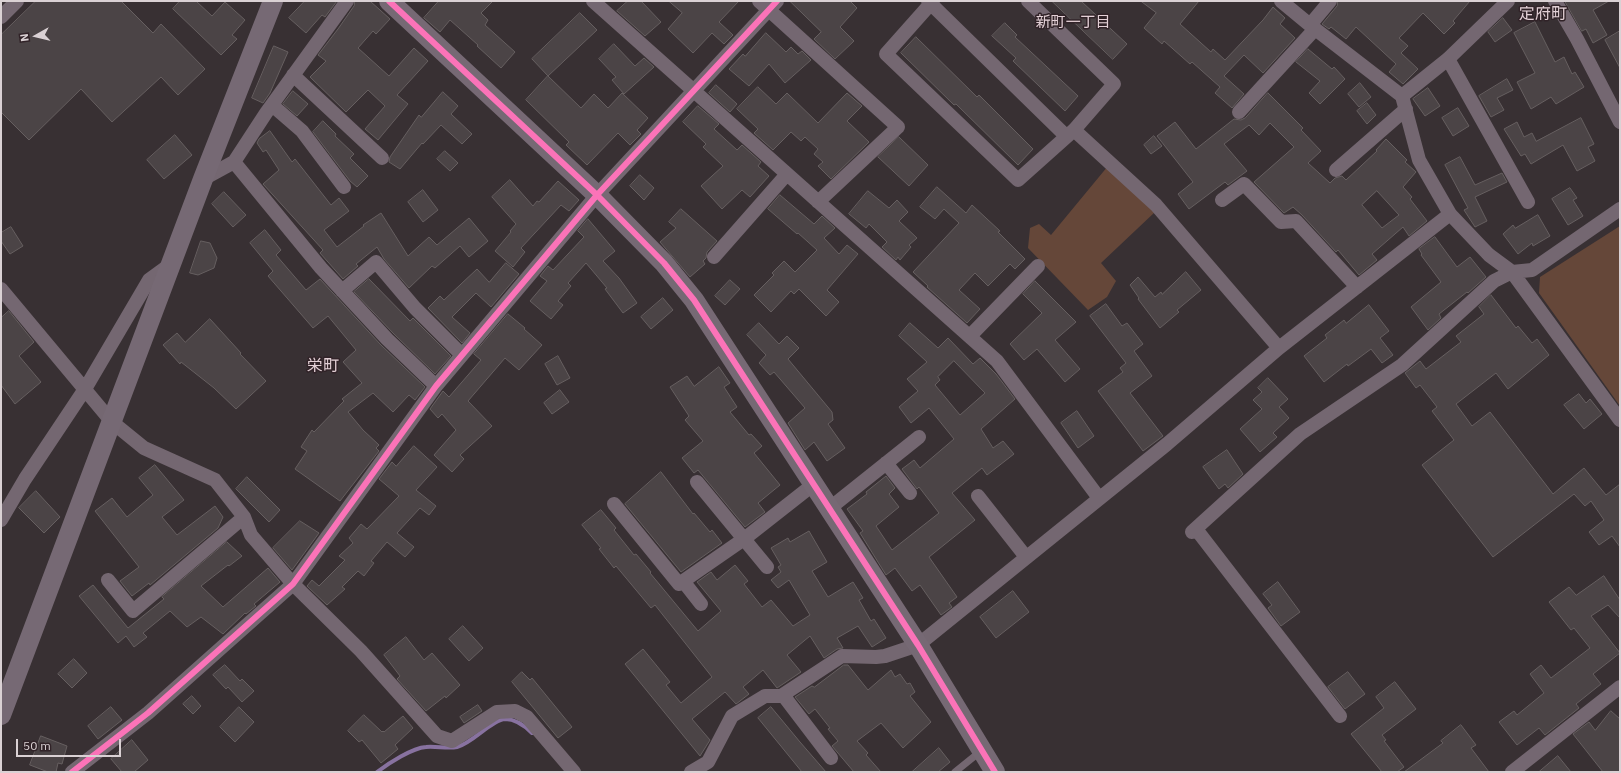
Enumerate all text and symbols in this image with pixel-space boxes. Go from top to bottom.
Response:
district label: 定府町 [1519,4,1567,24]
district label: 新町一丁目 [1036,14,1110,32]
north arrow [16,16,56,56]
text: N [17,33,32,43]
district label: 栄町 [307,356,339,376]
scale bar [18,731,123,757]
text: 50 m [23,738,51,753]

